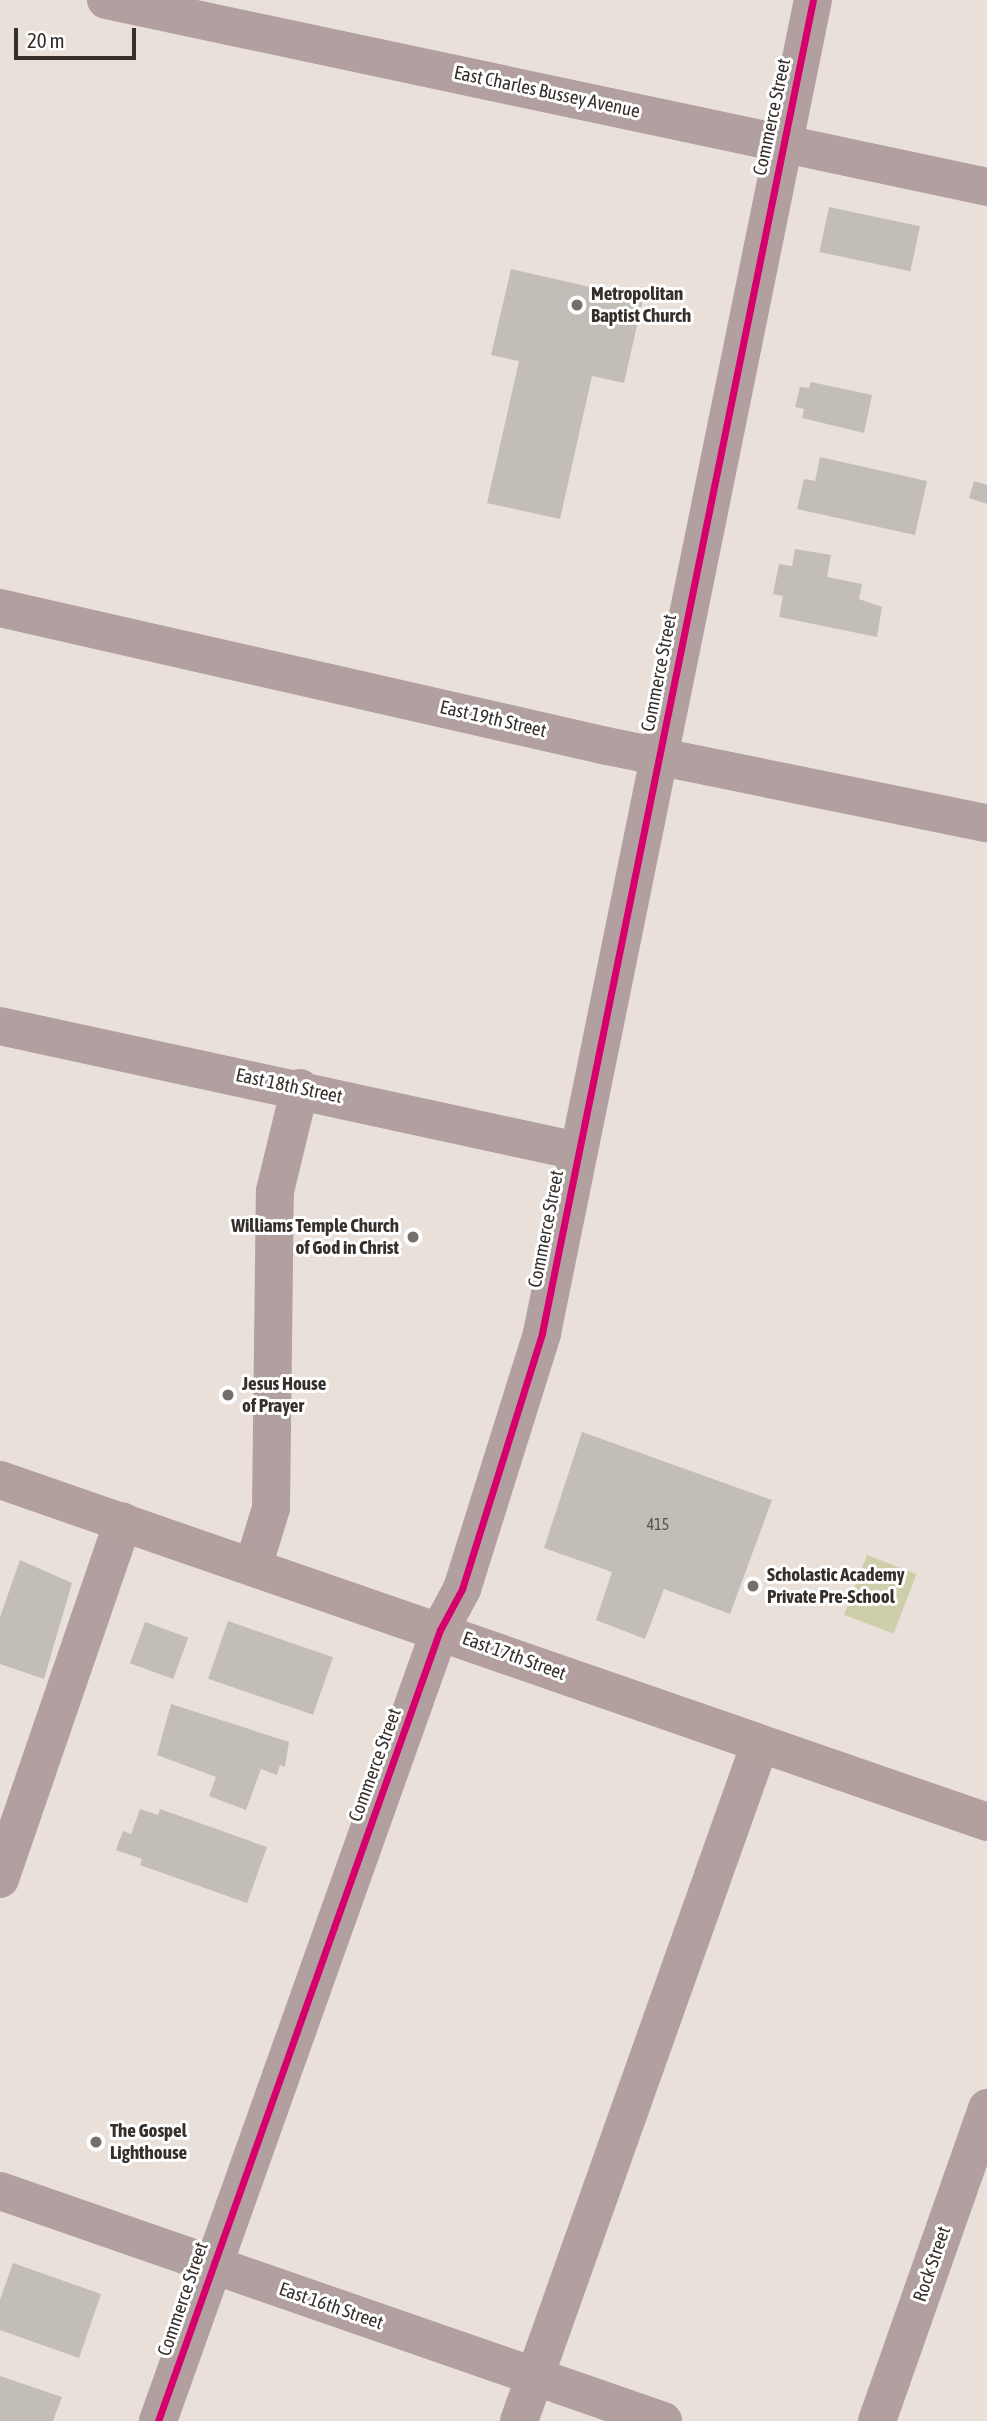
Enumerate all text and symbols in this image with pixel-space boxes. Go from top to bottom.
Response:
scale bar [18,14,140,58]
text: 20 m [27,28,65,52]
street label: Commerce Street [748,56,796,178]
street label: East Charles Bussey Avenue [452,61,642,123]
place label: Metropolitan Baptist Church [591,283,691,327]
marker: Metropolitan Baptist Church [569,297,585,313]
street label: Commerce Street [636,612,682,734]
street label: East 19th Street [438,696,548,742]
street label: East 18th Street [234,1064,344,1108]
street label: Commerce Street [523,1168,569,1290]
place label: Williams Temple Church of God in Christ [231,1215,399,1259]
marker: Williams Temple Church of God in Christ [405,1229,421,1245]
place label: Jesus House of Prayer [242,1373,326,1417]
marker: Jesus House of Prayer [220,1387,236,1403]
house number: 415 [647,1514,669,1534]
place label: Scholastic Academy Private Pre-School [767,1564,905,1608]
marker: Scholastic Academy Private Pre-School [745,1578,761,1594]
street label: East 17th Street [459,1627,569,1685]
street label: Commerce Street [344,1705,406,1825]
place label: The Gospel Lighthouse [110,2120,187,2164]
marker: The Gospel Lighthouse [88,2134,104,2150]
street label: Rock Street [909,2223,955,2305]
street label: Commerce Street [153,2239,213,2359]
street label: East 16th Street [276,2278,386,2334]

